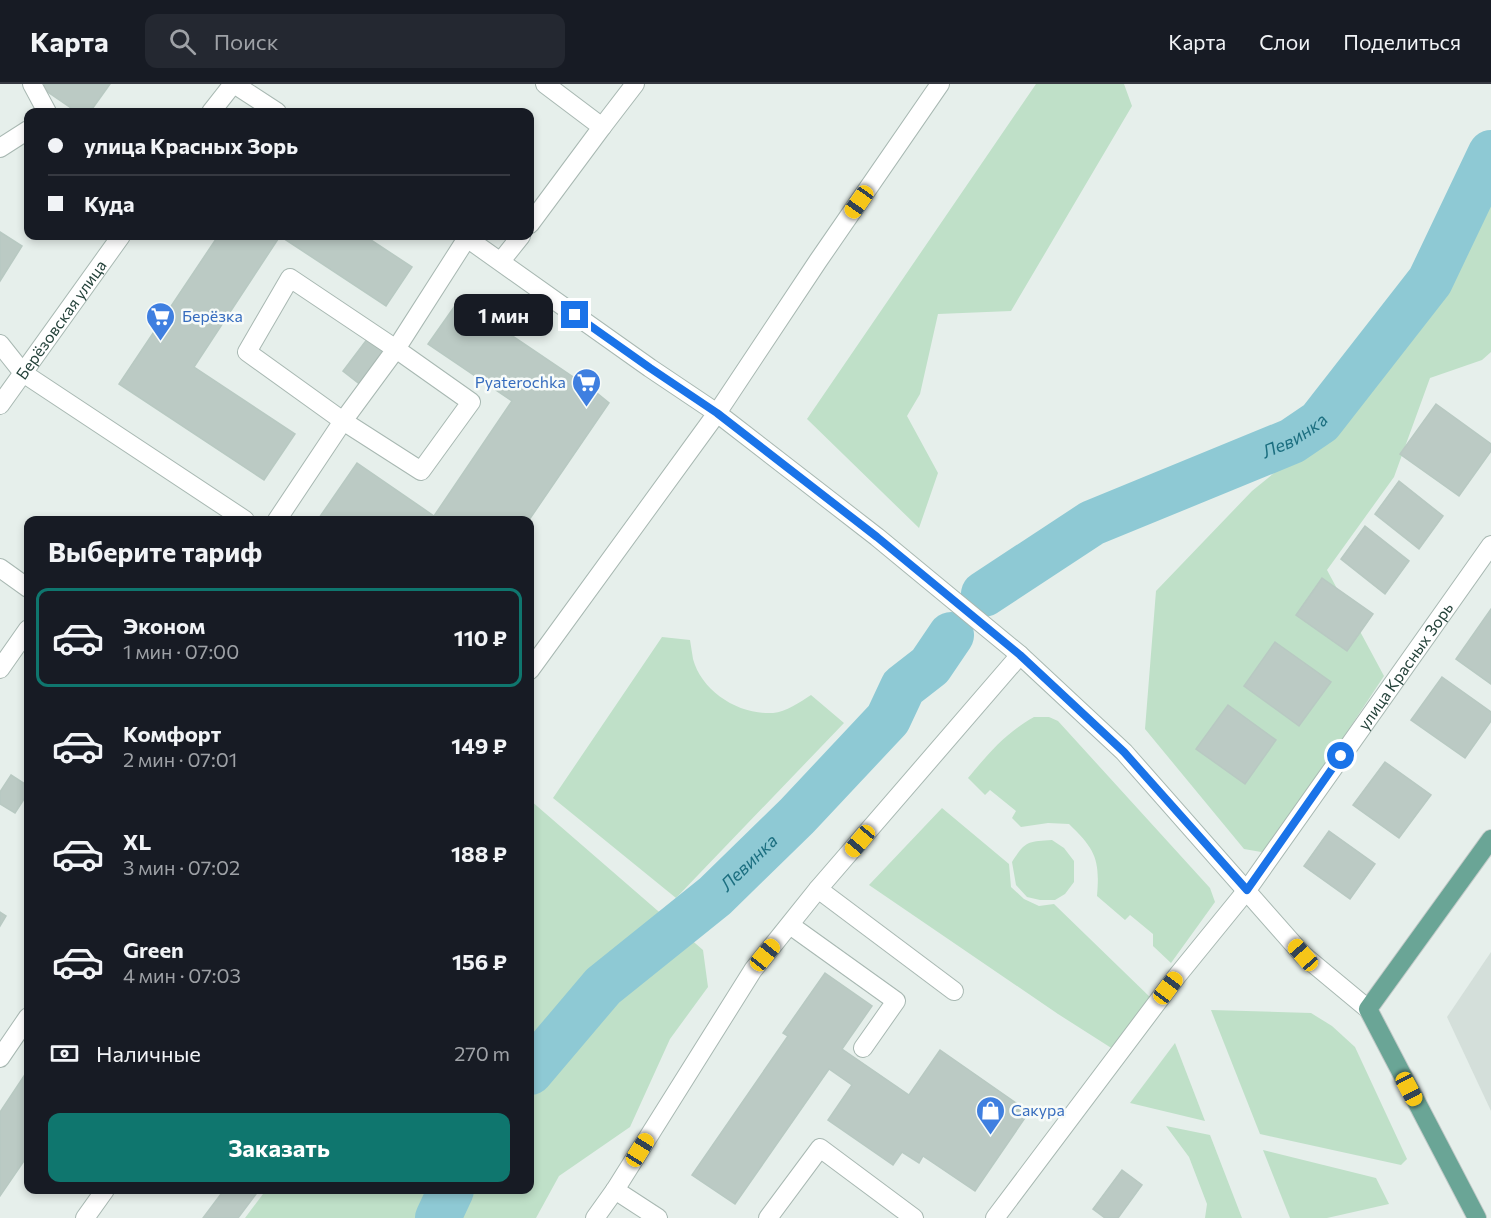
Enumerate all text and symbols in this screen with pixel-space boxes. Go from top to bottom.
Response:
search box [145,14,565,68]
text: Карта [30,24,109,58]
icon: search [166,25,199,58]
text: Поиск [214,28,278,55]
text: Карта [1168,29,1226,54]
text: Слои [1259,29,1310,54]
text: Поделиться [1343,29,1461,54]
text: улица Красных Зорь [84,132,298,159]
car [841,182,877,222]
text: Куда [84,190,134,217]
street label: Берёзовская улица [12,256,110,383]
callout: 1 мин [455,294,554,336]
supermarket icon: Берёзка [145,300,177,342]
route end [561,301,588,328]
text: 1 мин [478,303,529,327]
place label: Берёзка [182,306,243,325]
supermarket icon: Pyaterochka [571,366,603,408]
place label: Pyaterochka [475,372,566,391]
water label: Левинка [1257,409,1332,463]
text: Выберите тариф [48,535,262,568]
street label: улица Красных Зорь [1353,598,1457,733]
icon: car [51,611,105,665]
text: Эконом [123,612,205,639]
text: 110 ₽ [454,624,507,651]
text: 1 мин · 07:00 [123,639,239,663]
icon: car [51,719,105,773]
text: Комфорт [123,720,221,747]
text: 149 ₽ [451,732,507,759]
route start [1327,742,1354,769]
text: 2 мин · 07:01 [123,747,237,771]
car [842,821,878,861]
icon: car [51,827,105,881]
text: XL [123,828,151,855]
water label: Левинка [714,829,782,896]
text: 188 ₽ [451,840,507,867]
text: 3 мин · 07:02 [123,855,240,879]
icon: car [51,935,105,989]
car [747,935,783,975]
text: Green [123,936,184,963]
car [1284,936,1322,974]
text: 156 ₽ [452,948,507,975]
text: 4 мин · 07:03 [123,963,241,987]
car [1150,968,1186,1008]
icon: cash [48,1037,81,1070]
text: Наличные [96,1040,201,1067]
text: 270 m [454,1041,510,1065]
car [1393,1069,1425,1109]
shop icon: Сакура [974,1094,1006,1136]
place label: Сакура [1011,1100,1065,1119]
button: Заказать [48,1113,510,1182]
car [623,1130,657,1170]

